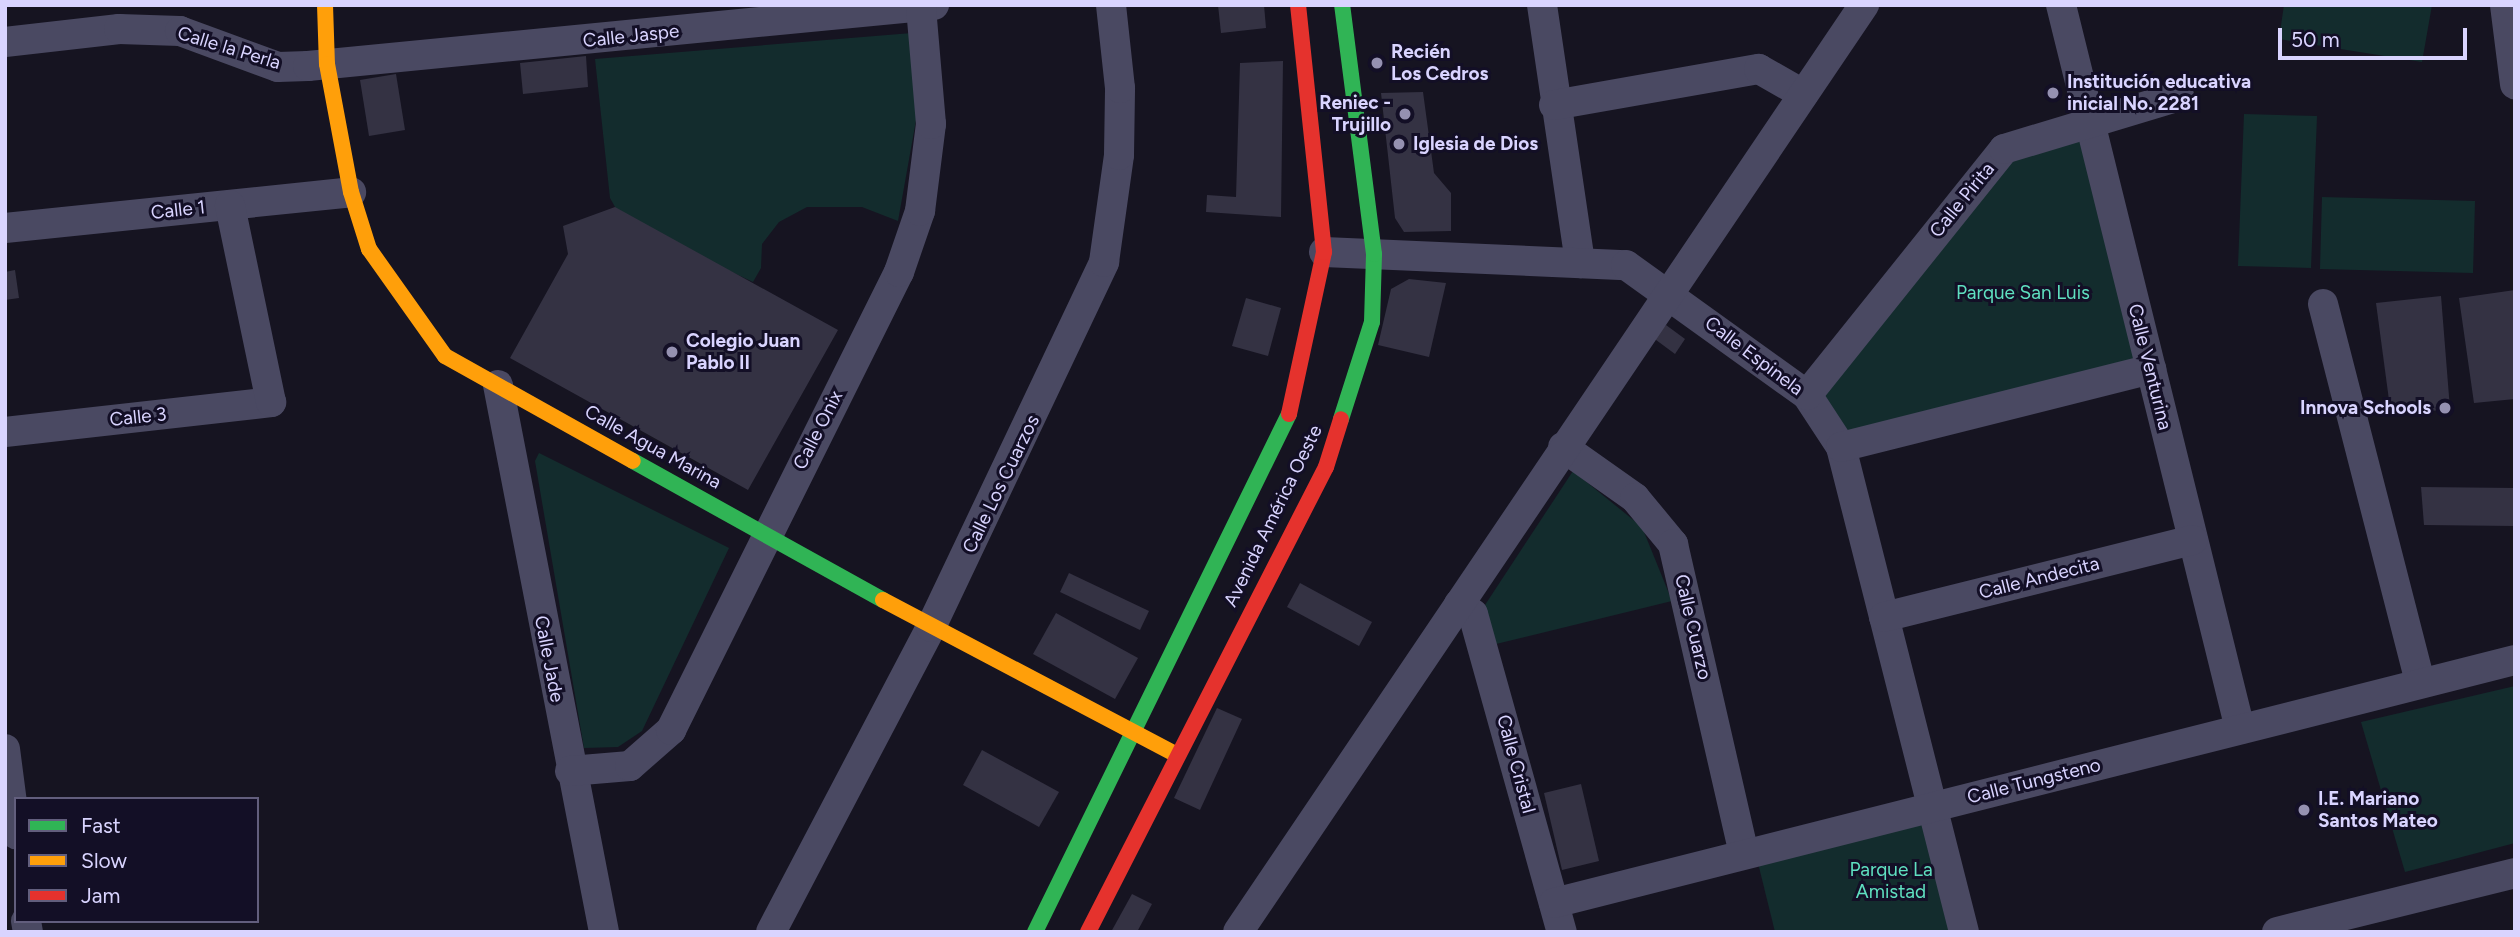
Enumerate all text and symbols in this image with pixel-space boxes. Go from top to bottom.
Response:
scale bar [2282,14,2471,58]
street label: Calle Jaspe [582,20,680,52]
street label: Calle la Perla [175,21,283,75]
text: 50 m [2291,27,2340,52]
place label: Recién Los Cedros [1391,41,1488,85]
marker: Recién Los Cedros [1369,55,1385,71]
place label: Institución educativa inicial No. 2281 [2067,71,2251,115]
marker: Institución educativa inicial No. 2281 [2045,85,2061,101]
place label: Reniec - Trujillo [1319,92,1391,136]
marker: Reniec - Trujillo [1397,106,1413,122]
place label: Iglesia de Dios [1413,133,1538,155]
marker: Iglesia de Dios [1391,136,1407,152]
street label: Calle Pirita [1925,158,1999,242]
street label: Calle 1 [150,196,206,224]
park label: Parque San Luis [1956,282,2090,304]
street label: Calle Venturina [2123,302,2177,432]
street label: Calle Espinela [1700,312,1808,400]
place label: Colegio Juan Pablo II [686,330,800,374]
marker: Colegio Juan Pablo II [664,344,680,360]
street label: Calle Onix [788,387,848,473]
place label: Innova Schools [2300,397,2431,419]
street label: Calle Agua Marina [581,400,725,494]
marker: Innova Schools [2437,400,2453,416]
street label: Calle 3 [108,403,168,431]
street label: Calle Los Cuarzos [958,411,1044,557]
street label: Avenida América Oeste [1219,421,1327,611]
street label: Calle Andecita [1976,552,2102,604]
street label: Calle Cuarzo [1670,572,1716,682]
street label: Calle Jade [529,614,569,704]
street label: Calle Cristal [1492,712,1540,816]
street label: Calle Tungsteno [1965,753,2103,809]
place label: I.E. Mariano Santos Mateo [2318,788,2438,832]
legend [14,797,259,923]
marker: I.E. Mariano Santos Mateo [2296,802,2312,818]
text: Fast [81,813,121,838]
text: Slow [81,848,127,873]
park label: Parque La Amistad [1849,859,1933,903]
text: Jam [81,883,120,908]

